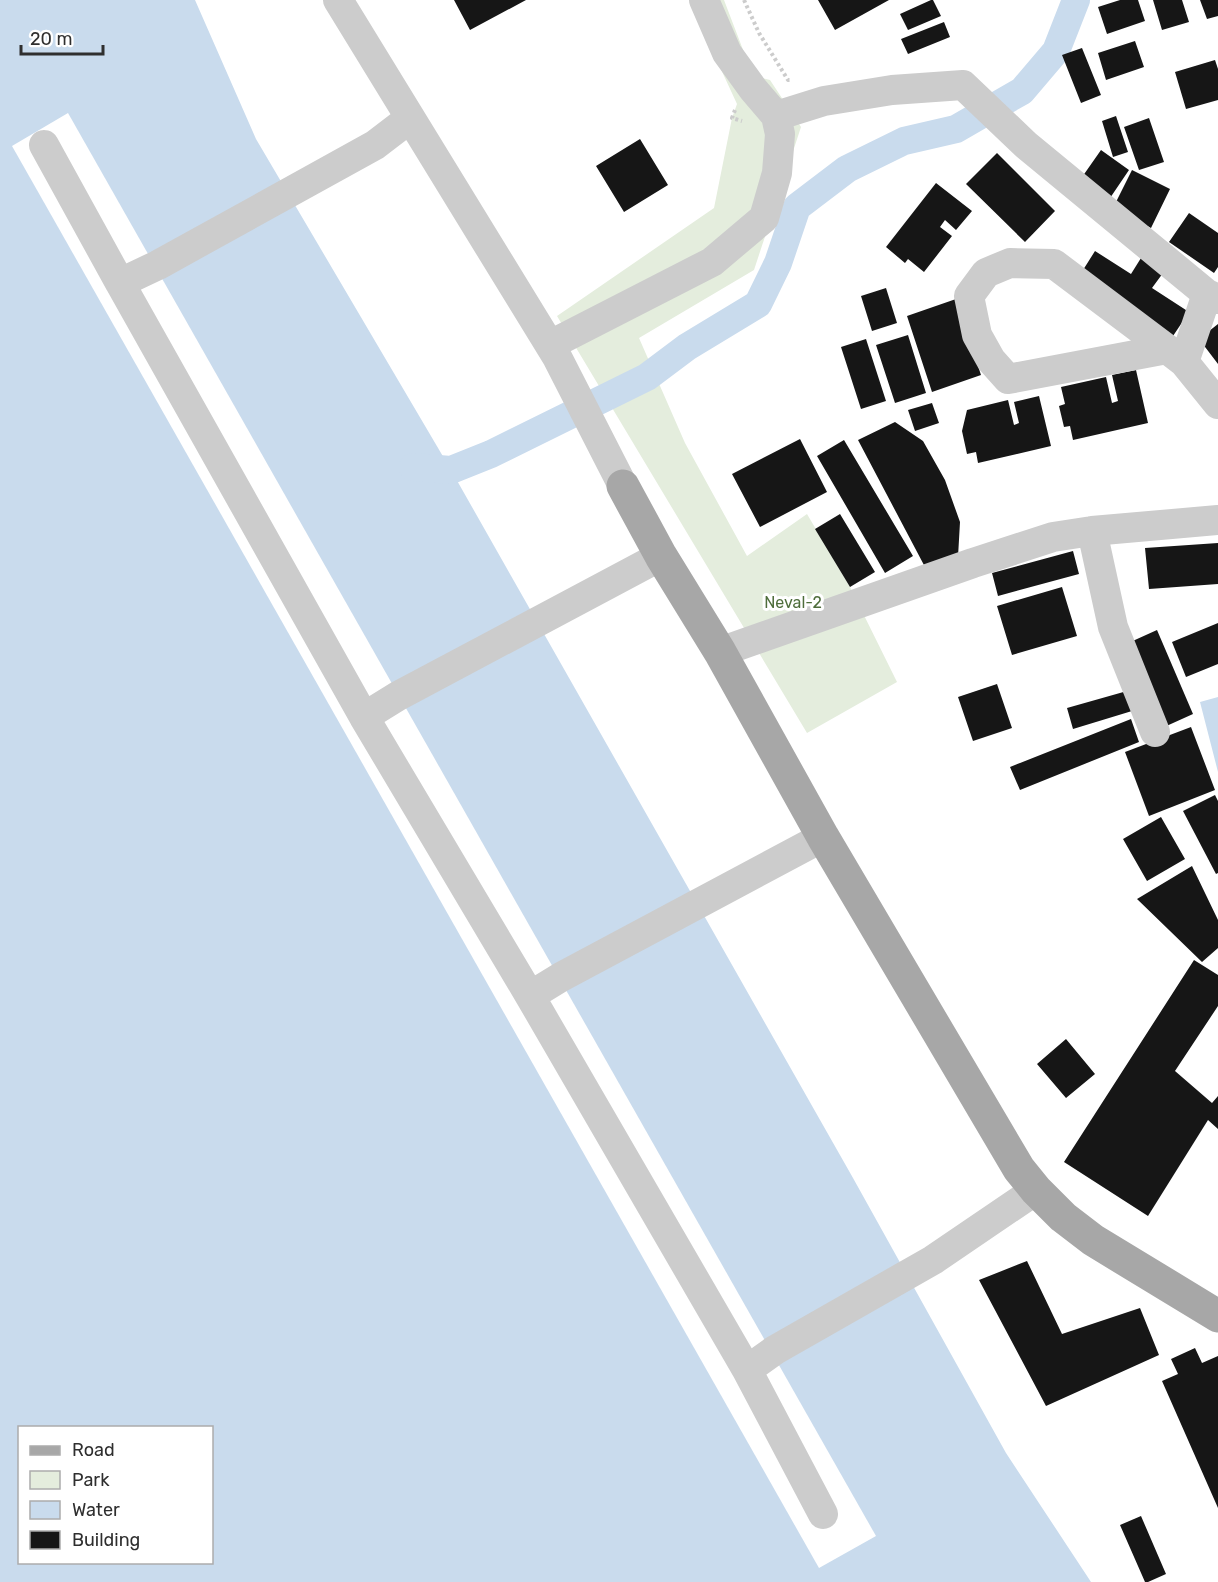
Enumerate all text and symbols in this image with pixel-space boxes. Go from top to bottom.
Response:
scale bar [21,18,104,56]
text: 20 m [30,28,72,50]
park label: Neval-2 [764,593,822,612]
legend [18,1426,213,1564]
text: Road [72,1439,115,1461]
text: Park [72,1469,110,1491]
text: Water [72,1499,120,1521]
text: Building [72,1529,140,1551]

